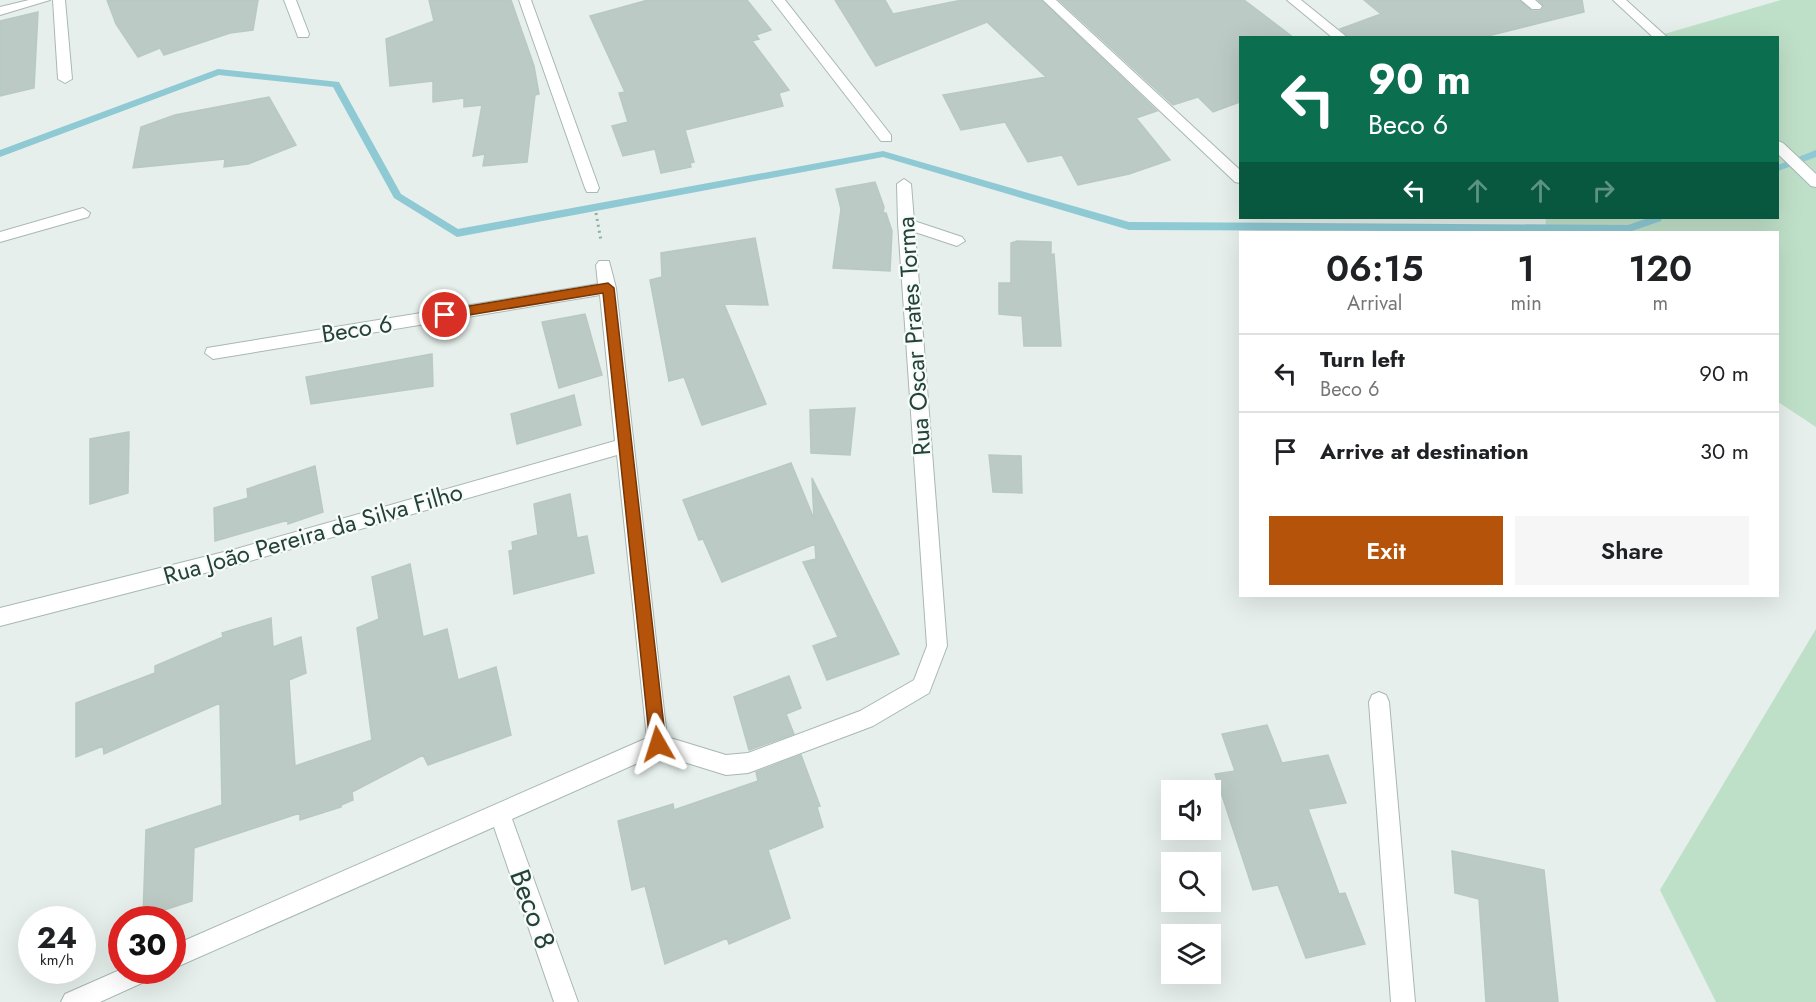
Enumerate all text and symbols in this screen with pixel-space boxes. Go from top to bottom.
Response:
text: 90 m [1368,49,1471,110]
icon: left [1269,60,1347,138]
text: Beco 6 [1368,105,1448,144]
icon: left [1398,174,1431,207]
icon: ahead [1461,174,1494,207]
icon: ahead [1524,174,1557,207]
icon: right [1587,174,1620,207]
street label: Rua Oscar Prates Torma [888,215,939,457]
text: 06:15 [1326,242,1423,294]
text: 1 [1517,242,1535,294]
text: 120 [1629,242,1692,294]
pin [419,289,470,340]
text: Arrival [1347,289,1402,318]
text: min [1510,289,1542,318]
text: m [1653,289,1668,318]
icon: arrive [428,298,461,331]
street label: Beco 6 [319,306,395,351]
text: Turn left [1320,343,1405,375]
icon: left [1269,357,1302,390]
text: 90 m [1699,357,1749,389]
text: Beco 6 [1320,375,1379,404]
icon: arrive [1269,435,1302,468]
text: Arrive at destination [1320,435,1529,467]
text: 30 m [1700,435,1749,467]
street label: Rua João Pereira da Silva Filho [159,474,467,593]
button: Exit [1269,516,1503,585]
button: Share [1515,516,1749,585]
position arrow [626,712,690,776]
map controls [1161,780,1221,984]
button: sound [1161,780,1221,840]
button: search [1161,852,1221,912]
street label: Beco 8 [499,863,566,955]
speed limit sign: 30 [108,906,186,984]
text: 24 [37,916,77,959]
button: layers [1161,924,1221,984]
text: km/h [40,949,74,971]

